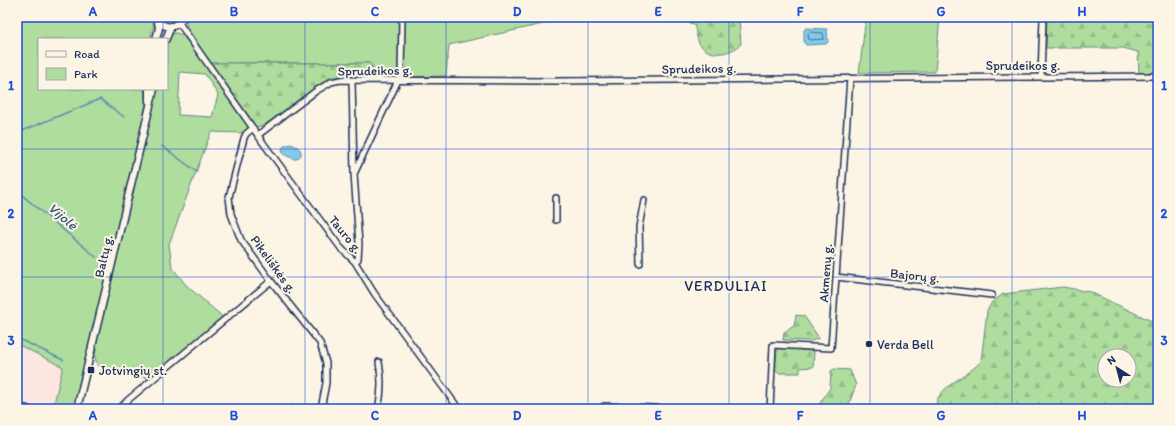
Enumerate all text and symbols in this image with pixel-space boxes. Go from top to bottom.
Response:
text: A [88,4,98,19]
text: B [230,4,239,19]
text: C [371,4,380,19]
text: D [513,4,522,19]
text: E [654,4,662,19]
text: F [797,4,804,19]
text: G [937,4,946,19]
text: H [1078,4,1087,19]
legend [38,38,168,90]
text: Road [74,47,100,61]
street label: Sprudeikos g. [986,58,1060,73]
street label: Sprudeikos g. [662,60,736,77]
street label: Sprudeikos g. [338,62,412,79]
text: Park [74,67,98,81]
text: 1 [8,78,14,93]
text: 1 [1161,78,1167,93]
water label: Vijolė [45,199,82,234]
text: 2 [8,206,15,221]
text: 2 [1161,206,1168,221]
street label: Tauro g. [326,212,365,256]
street label: Pikeliškės g. [248,232,300,296]
street label: Baltų g. [91,233,116,279]
street label: Akmenų g. [816,243,835,303]
street label: Bajorų g. [889,265,941,286]
district label: VERDULIAI [684,277,768,295]
text: 3 [7,333,15,348]
text: 3 [1160,333,1168,348]
place label: Verda Bell [877,337,934,352]
marker: Verda Bell [864,339,874,349]
north arrow [1097,348,1137,388]
text: N [1105,353,1118,368]
place label: Jotvingių st. [99,363,167,378]
marker: Jotvingių st. [86,365,96,375]
text: A [88,408,98,423]
text: B [230,408,239,423]
text: C [371,408,380,423]
text: D [513,408,522,423]
text: E [654,408,662,423]
text: F [797,408,804,423]
text: G [937,408,946,423]
text: H [1078,408,1087,423]

